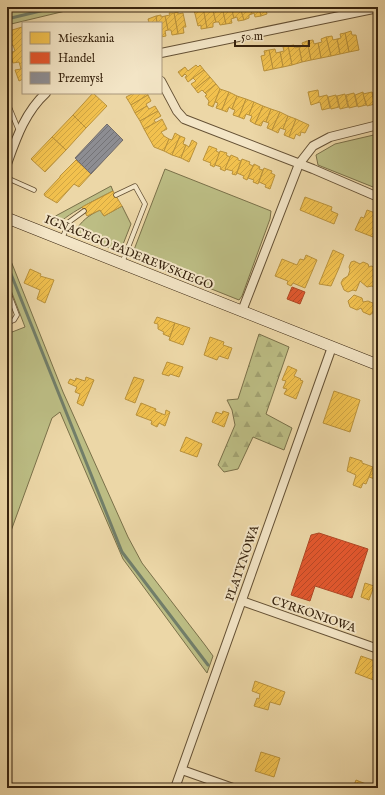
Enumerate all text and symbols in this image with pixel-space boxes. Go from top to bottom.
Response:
legend [22,22,162,94]
scale bar [235,22,309,48]
text: 50 m [241,29,263,44]
text: Mieszkania [58,31,115,46]
text: Handel [58,51,96,66]
text: Przemysł [58,71,104,86]
street label: IGNACEGO PADEREWSKIEGO [42,212,215,293]
street label: PLATYNOWA [222,522,263,603]
street label: CYRKONIOWA [270,593,359,636]

